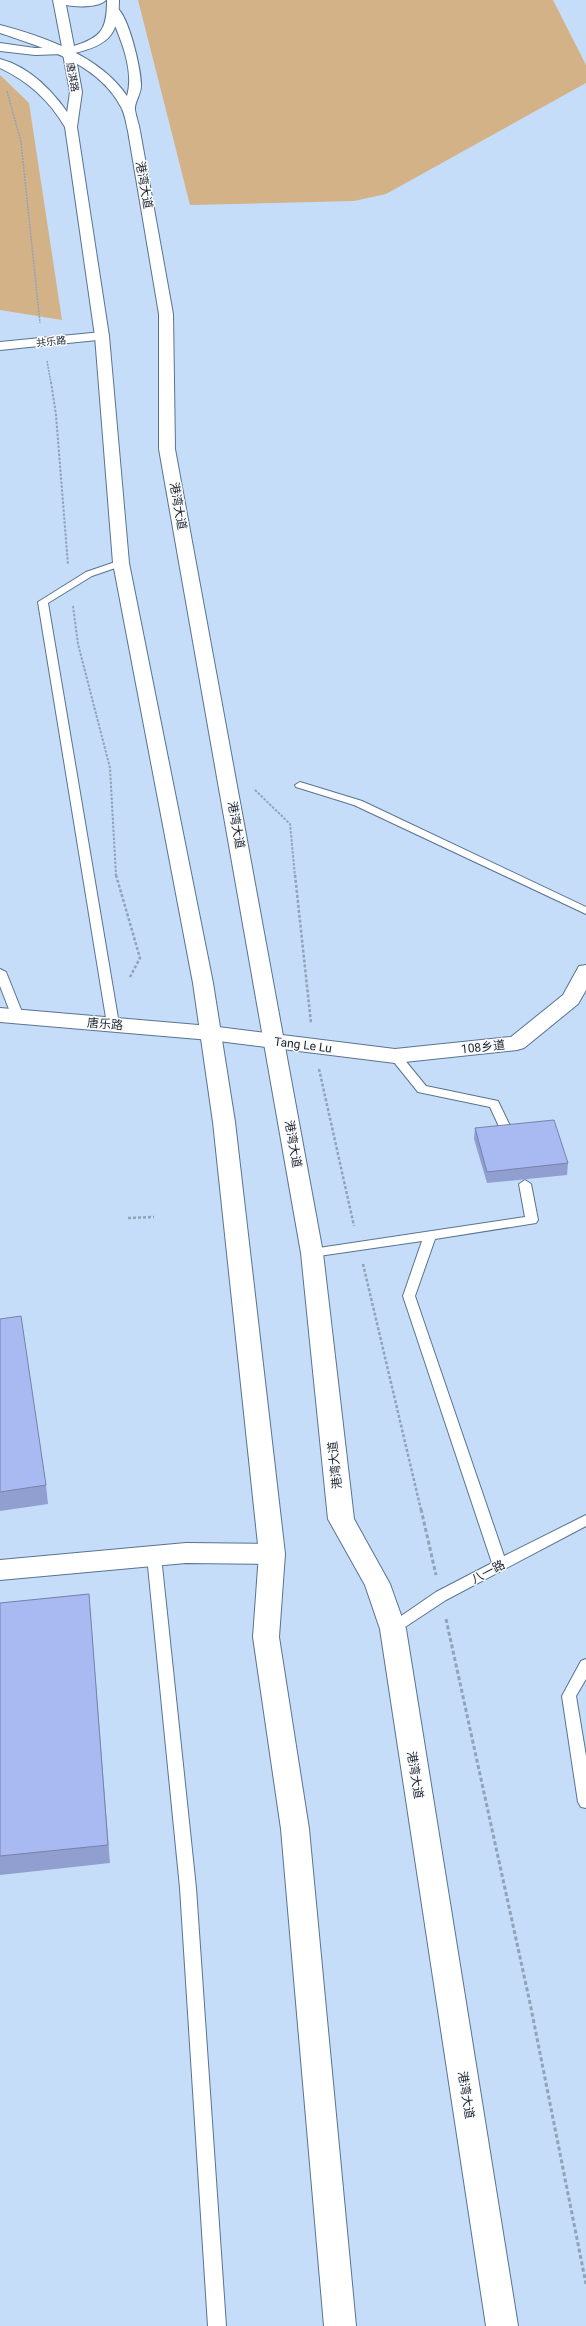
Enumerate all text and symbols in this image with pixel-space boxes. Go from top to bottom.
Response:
street label: 唐淇路 [64,61,81,93]
street label: 港湾大道 [133,160,155,210]
street label: 共乐路 [36,334,67,349]
street label: 港湾大道 [167,481,189,531]
street label: 港湾大道 [225,800,247,850]
street label: 唐乐路 [86,1015,124,1033]
street label: Tang Le Lu [273,1035,333,1055]
street label: 108乡道 [460,1038,506,1056]
street label: 港湾大道 [282,1119,304,1169]
street label: 港湾大道 [326,1440,344,1490]
street label: 八一路 [469,1557,507,1587]
street label: 港湾大道 [404,1750,426,1800]
street label: 港湾大道 [455,2070,477,2120]

